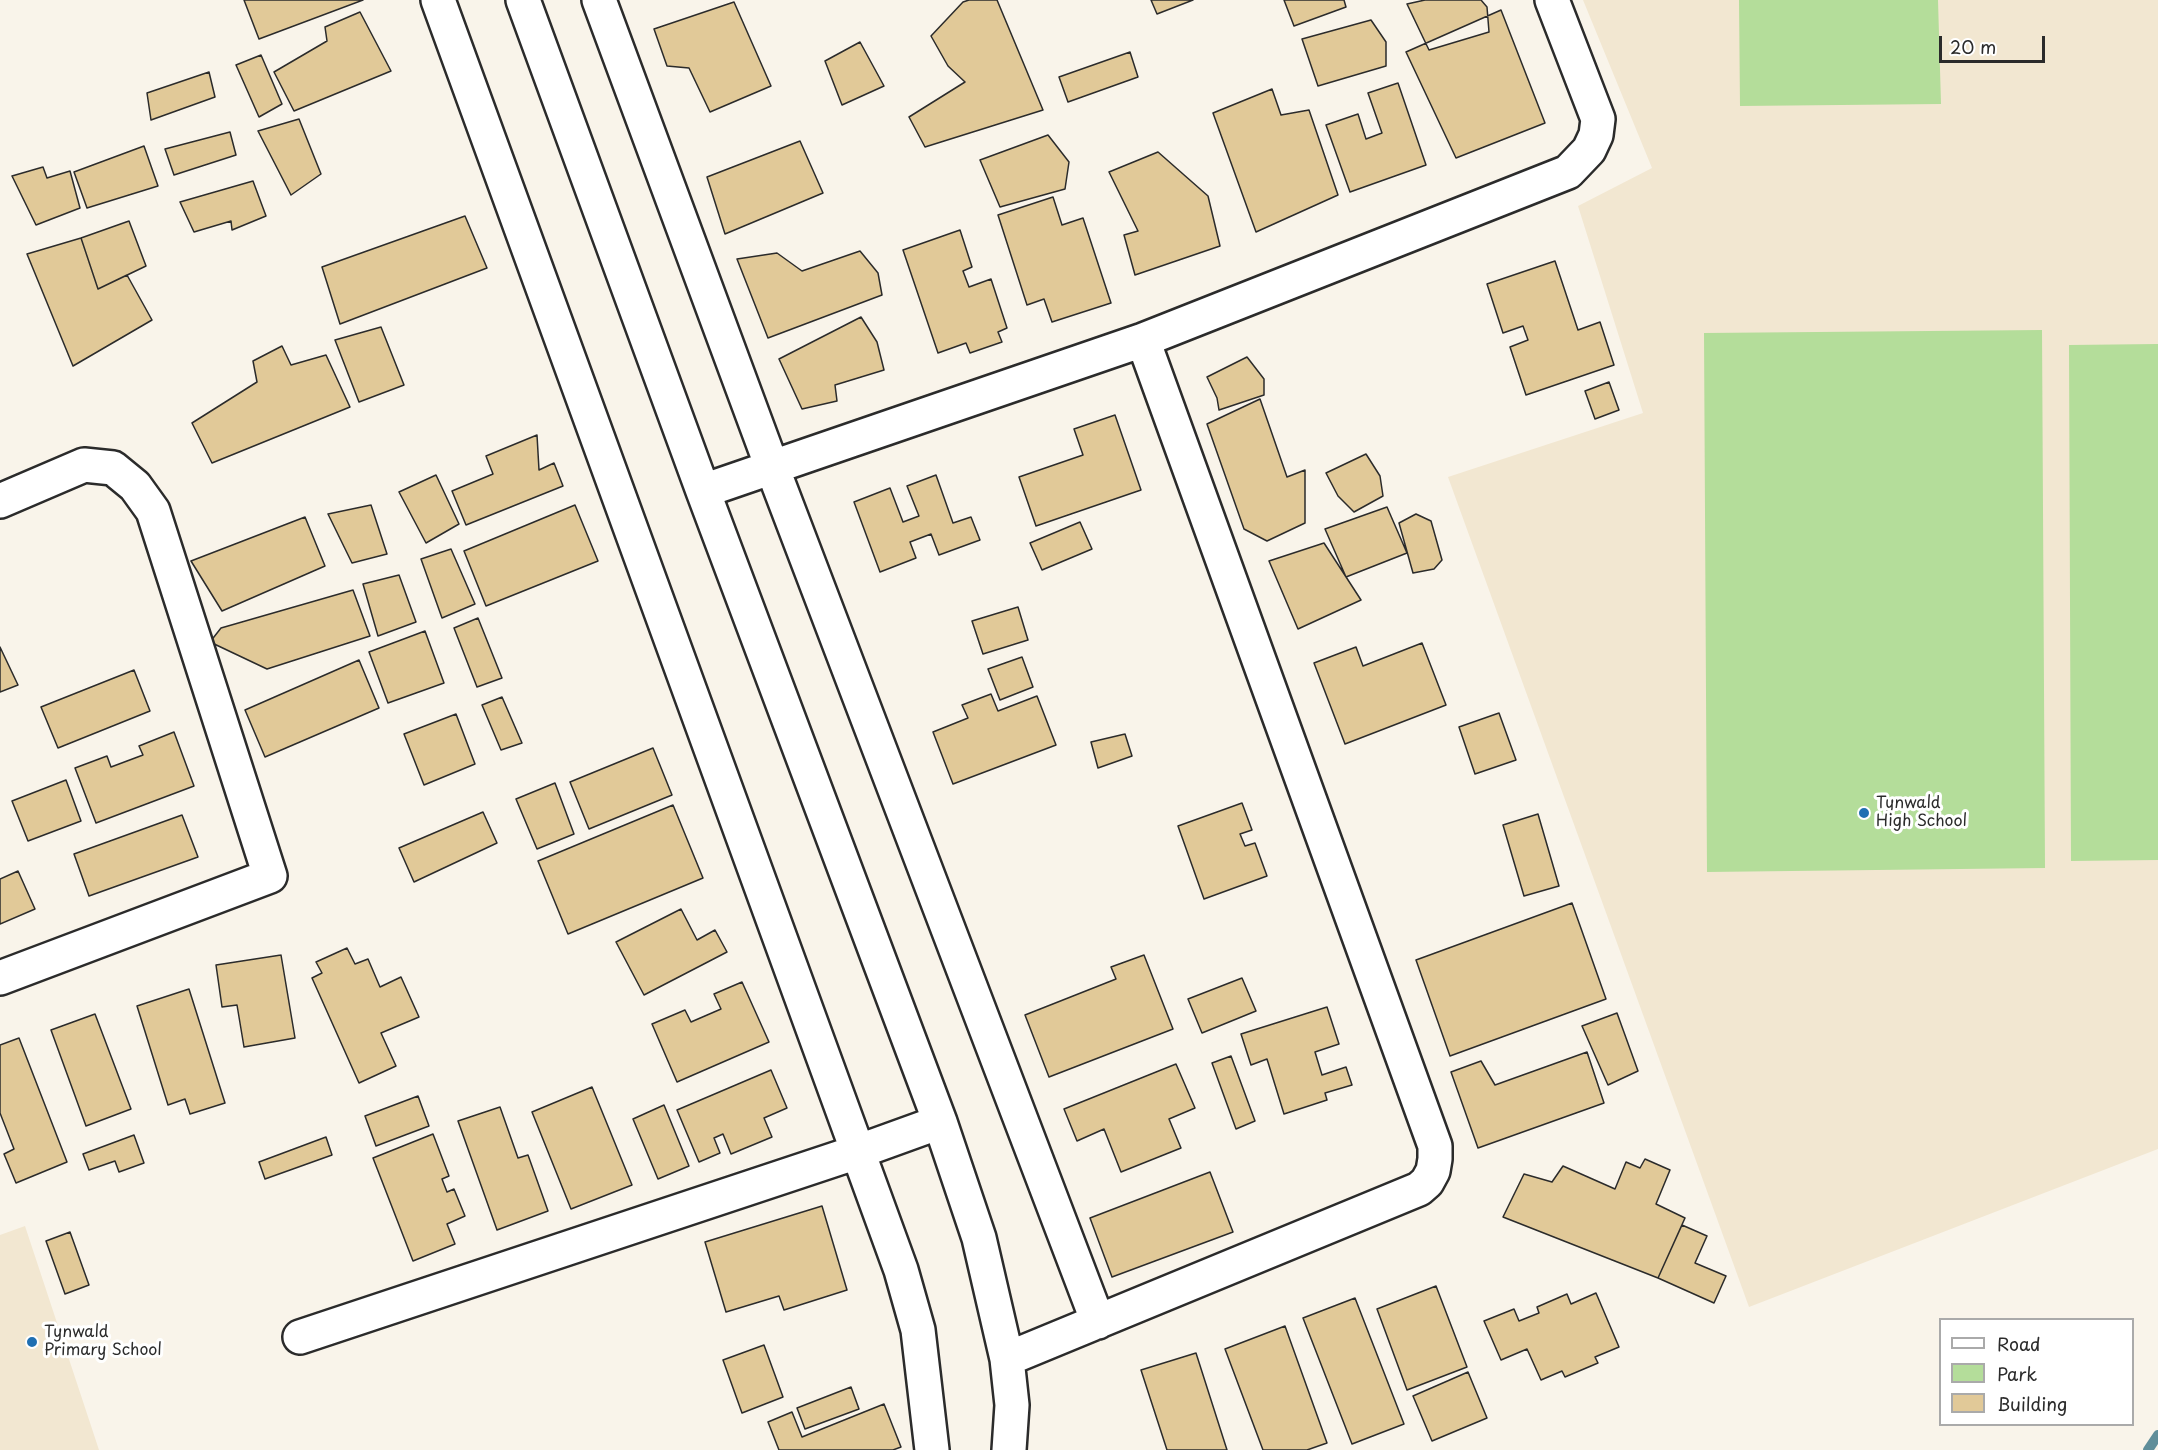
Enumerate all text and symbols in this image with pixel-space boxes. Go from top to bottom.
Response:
scale bar [1942,24,2048,62]
text: 20 m [1950,33,1996,60]
place label: Tynwald High School [1876,794,1967,832]
marker: Tynwald High School [1857,806,1871,820]
legend [1939,1318,2134,1426]
place label: Tynwald Primary School [44,1323,162,1361]
text: Road [1997,1330,2041,1357]
marker: Tynwald Primary School [25,1335,39,1349]
text: Park [1997,1360,2037,1387]
text: Building [1997,1390,2067,1417]

